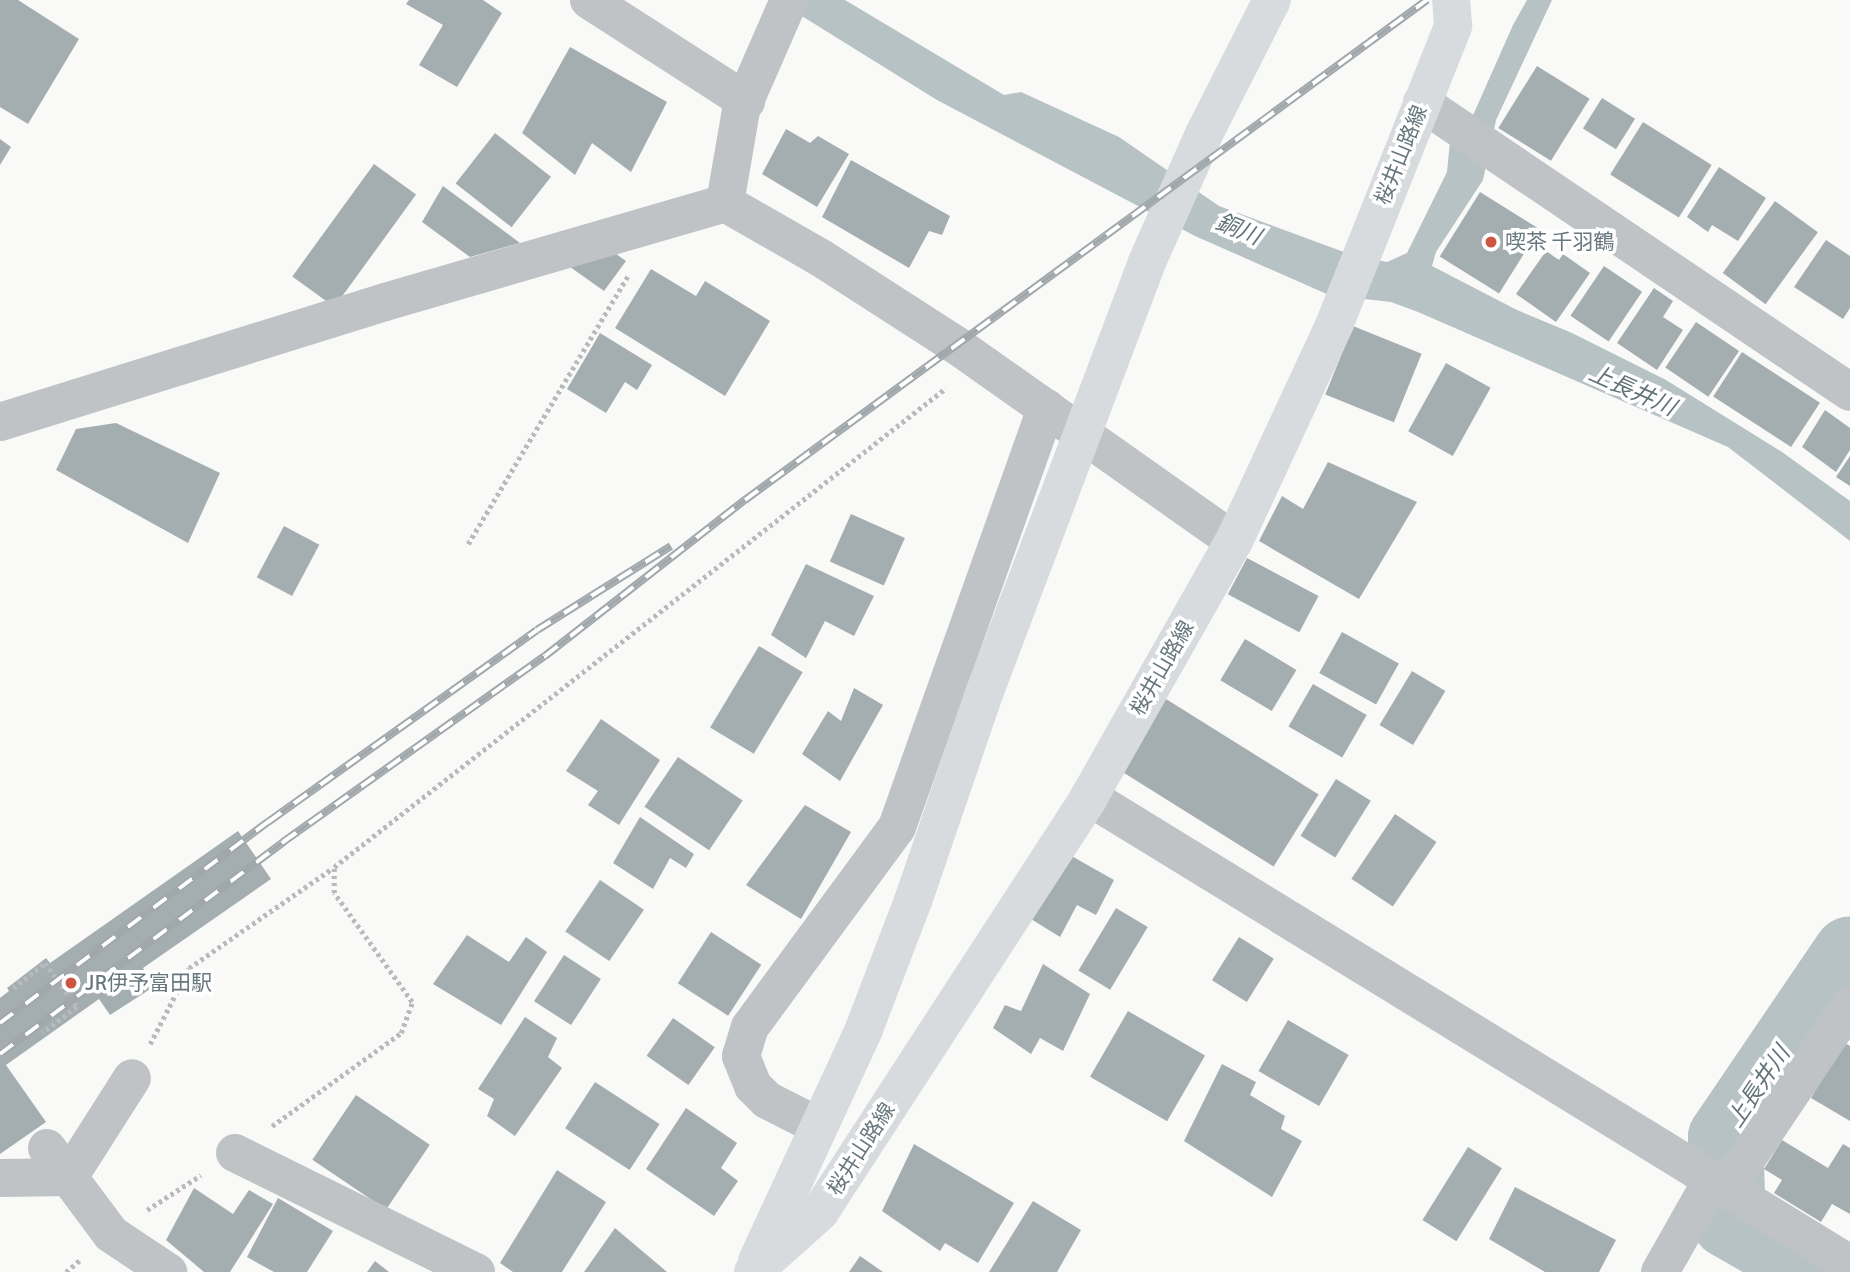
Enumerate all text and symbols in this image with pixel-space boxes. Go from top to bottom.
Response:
street label: 桜井山路線 [1370,102,1432,208]
water label: 銅川 [1212,209,1264,251]
place label: 喫茶 千羽鶴 [1505,229,1615,255]
marker: 喫茶 千羽鶴 [1483,234,1499,250]
water label: 上長井川 [1584,360,1680,422]
street label: 桜井山路線 [1125,616,1199,720]
place label: JR伊予富田駅 [85,970,212,996]
marker: JR伊予富田駅 [63,975,79,991]
water label: 上長井川 [1722,1041,1796,1133]
street label: 桜井山路線 [822,1098,900,1200]

